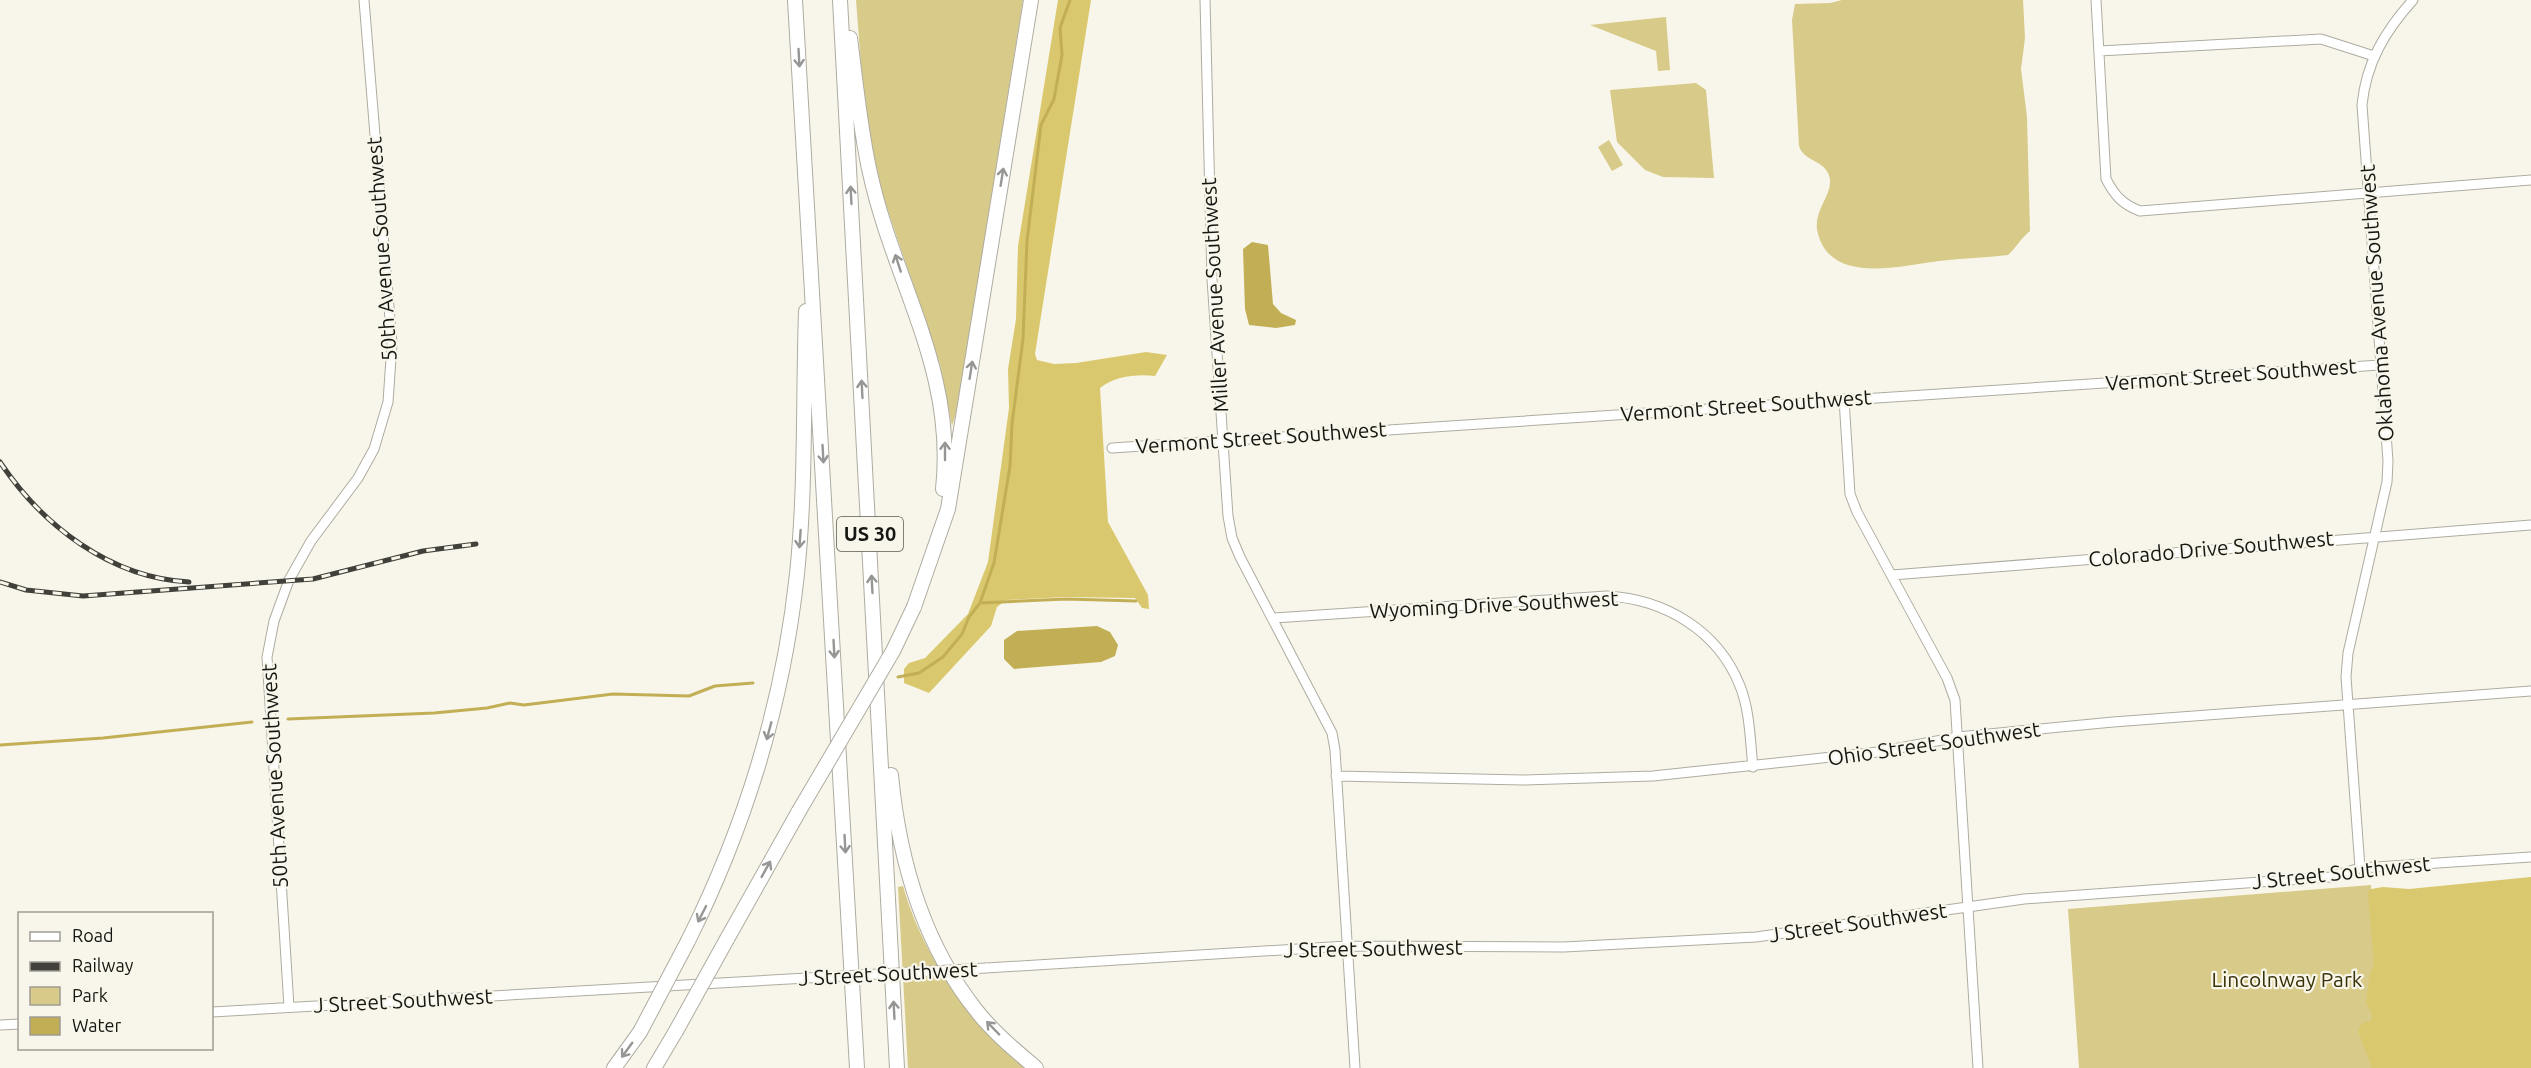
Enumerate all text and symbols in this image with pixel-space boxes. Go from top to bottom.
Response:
one-way arrow [794,48,805,68]
street label: 50th Avenue Southwest [361,136,401,362]
street label: Oklahoma Avenue Southwest [2354,164,2398,442]
one-way arrow [997,168,1008,188]
street label: Miller Avenue Southwest [1196,177,1232,413]
one-way arrow [845,185,856,205]
one-way arrow [892,254,903,273]
street label: Vermont Street Southwest [2105,353,2357,395]
one-way arrow [965,360,976,380]
one-way arrow [856,380,867,400]
street label: Vermont Street Southwest [1620,384,1872,426]
street label: Vermont Street Southwest [1135,416,1387,458]
one-way arrow [939,441,950,461]
one-way arrow [817,444,828,464]
road number: US 30 [837,517,903,551]
street label: Colorado Drive Southwest [2087,525,2335,571]
one-way arrow [794,528,805,548]
one-way arrow [867,575,878,595]
street label: Wyoming Drive Southwest [1369,585,1619,623]
one-way arrow [829,639,840,659]
street label: 50th Avenue Southwest [256,663,292,889]
street label: Ohio Street Southwest [1826,716,2042,770]
one-way arrow [763,721,775,740]
one-way arrow [840,833,851,853]
street label: J Street Southwest [2250,851,2431,893]
one-way arrow [761,861,772,879]
street label: J Street Southwest [1767,898,1948,946]
one-way arrow [696,904,707,922]
legend [18,912,213,1050]
text: Road [72,925,114,945]
street label: J Street Southwest [1283,934,1463,962]
text: Railway [72,955,134,975]
street label: J Street Southwest [798,956,978,990]
park label: Lincolnway Park [2212,967,2363,991]
street label: J Street Southwest [313,983,493,1017]
text: Park [72,985,108,1005]
one-way arrow [889,1000,900,1020]
text: Water [72,1015,122,1035]
one-way arrow [985,1021,1000,1036]
one-way arrow [621,1041,633,1057]

